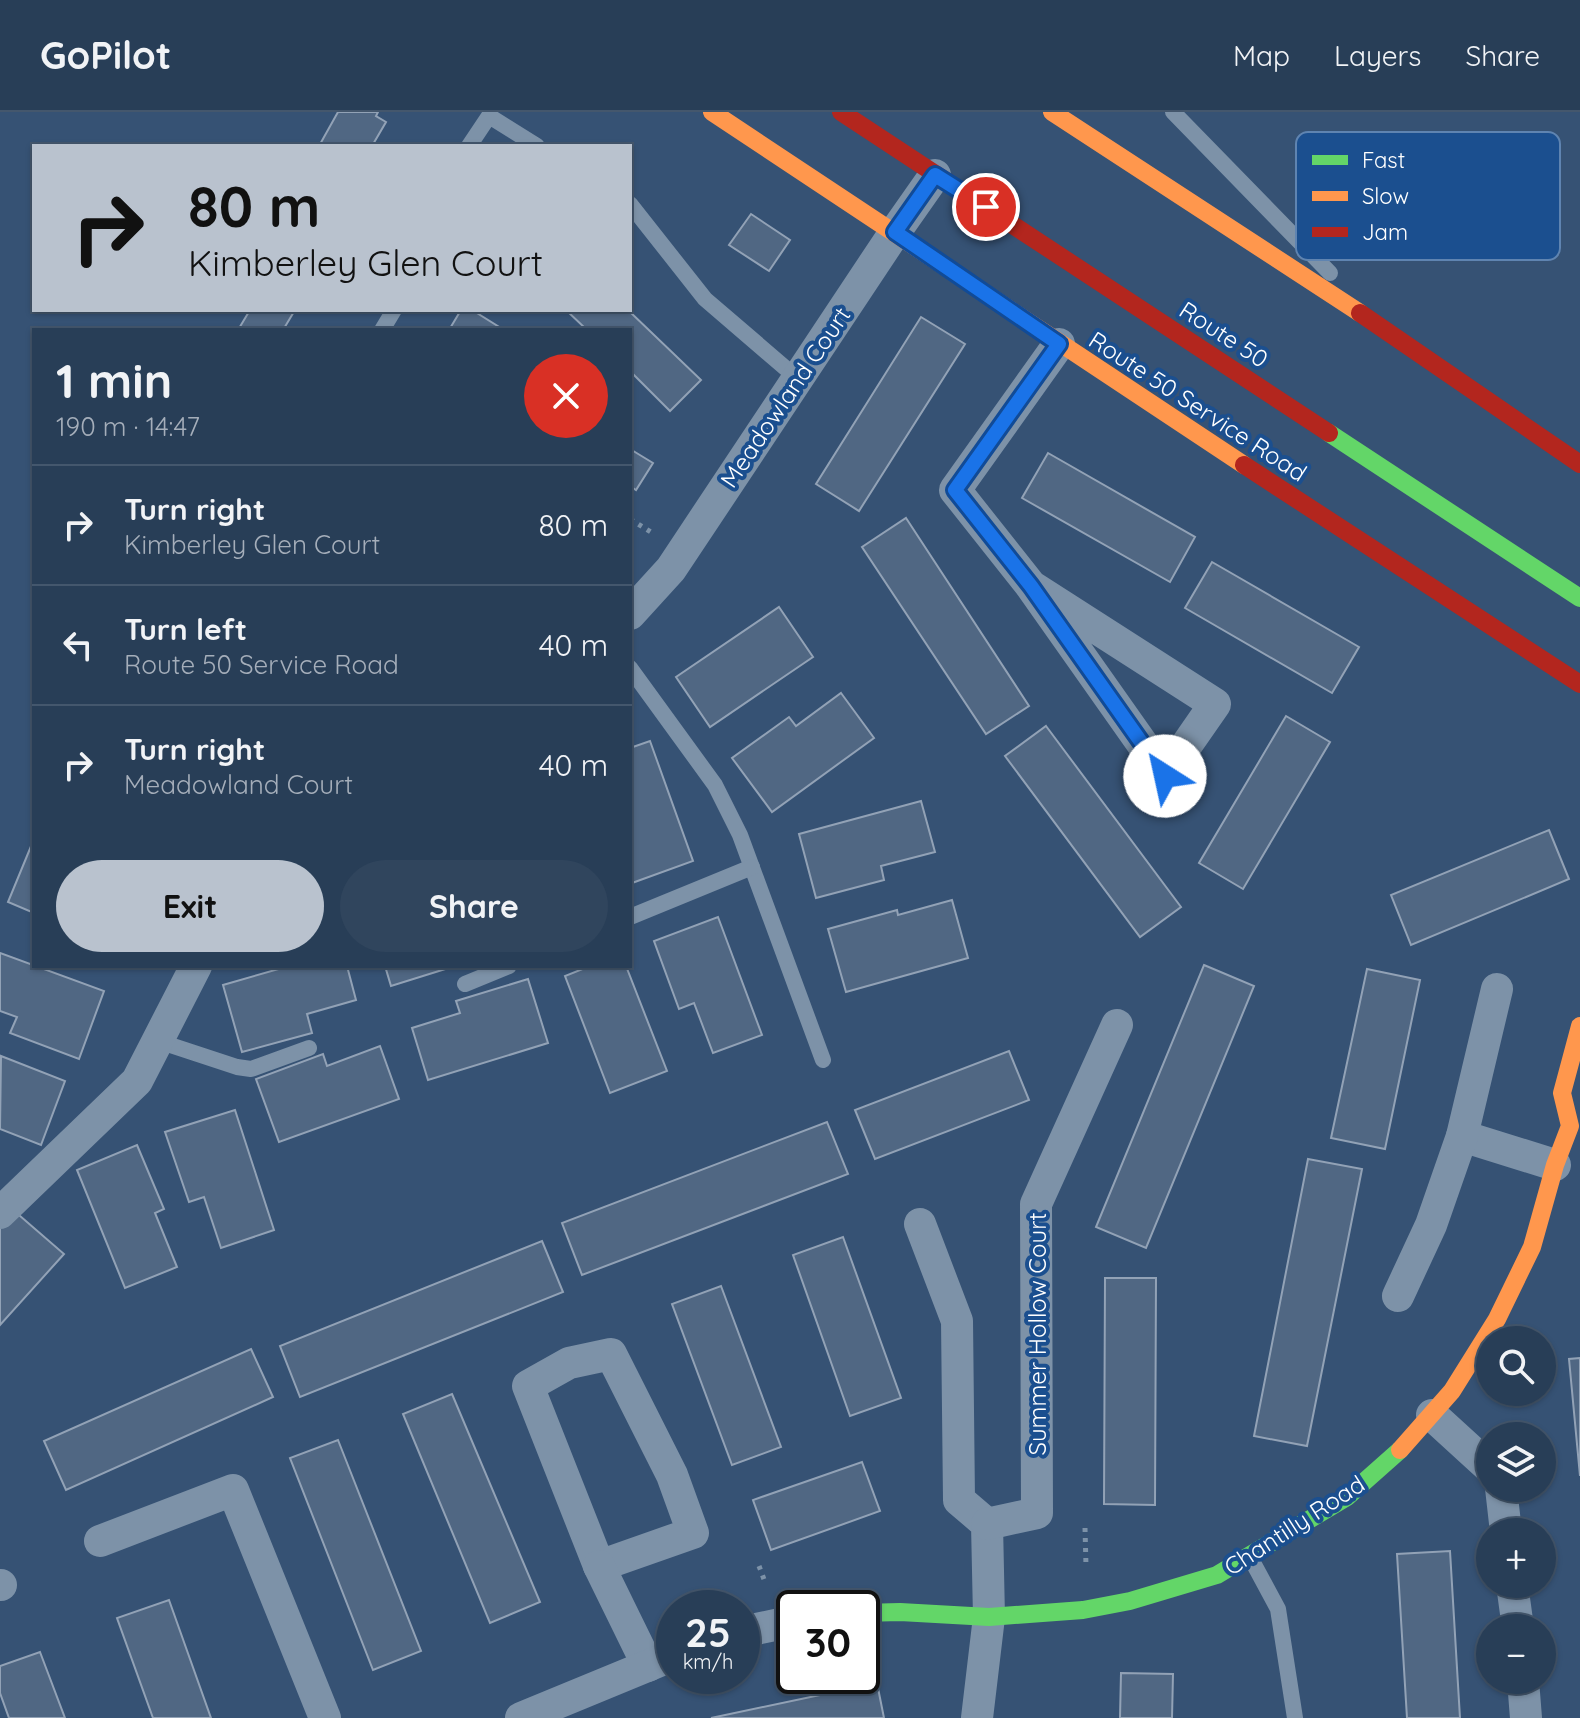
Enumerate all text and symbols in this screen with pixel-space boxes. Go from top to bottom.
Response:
text: GoPilot [40,31,171,79]
text: Map [1233,38,1290,73]
text: Layers [1334,38,1421,73]
text: Share [1465,38,1540,73]
legend [1296,132,1560,260]
text: Fast [1362,146,1405,174]
text: 80 m [188,171,320,241]
pin [952,173,1020,241]
icon: right [56,176,160,280]
text: Slow [1362,182,1409,210]
icon: arrive [964,185,1008,229]
text: Jam [1362,218,1408,246]
text: Kimberley Glen Court [188,240,543,285]
street label: Route 50 [1174,294,1274,374]
street label: Meadowland Court [713,301,857,493]
street label: Route 50 Service Road [1084,324,1312,488]
text: 1 min [56,350,172,410]
button: close [524,354,608,438]
text: 190 m · 14:47 [56,410,200,443]
text: Turn right [124,490,265,528]
icon: right [56,503,100,547]
text: 80 m [538,506,608,544]
text: Kimberley Glen Court [124,528,380,561]
text: Turn left [124,610,247,648]
icon: left [56,623,100,667]
text: 40 m [539,626,608,664]
text: Route 50 Service Road [124,648,399,681]
text: Turn right [124,730,265,768]
position arrow [1123,734,1207,818]
icon: right [56,743,100,787]
text: 40 m [539,746,608,784]
text: Meadowland Court [124,768,353,801]
button: Exit [56,860,324,952]
button: Share [340,860,608,952]
street label: Summer Hollow Court [1022,1212,1052,1456]
map controls [1476,1326,1556,1694]
button: search [1476,1326,1556,1406]
button: layers [1476,1422,1556,1502]
street label: Chantilly Road [1218,1468,1370,1582]
button: + [1476,1518,1556,1598]
speed limit sign: 30 [776,1590,880,1694]
text: 25 [685,1607,731,1657]
button: − [1476,1614,1556,1694]
text: km/h [683,1649,733,1674]

